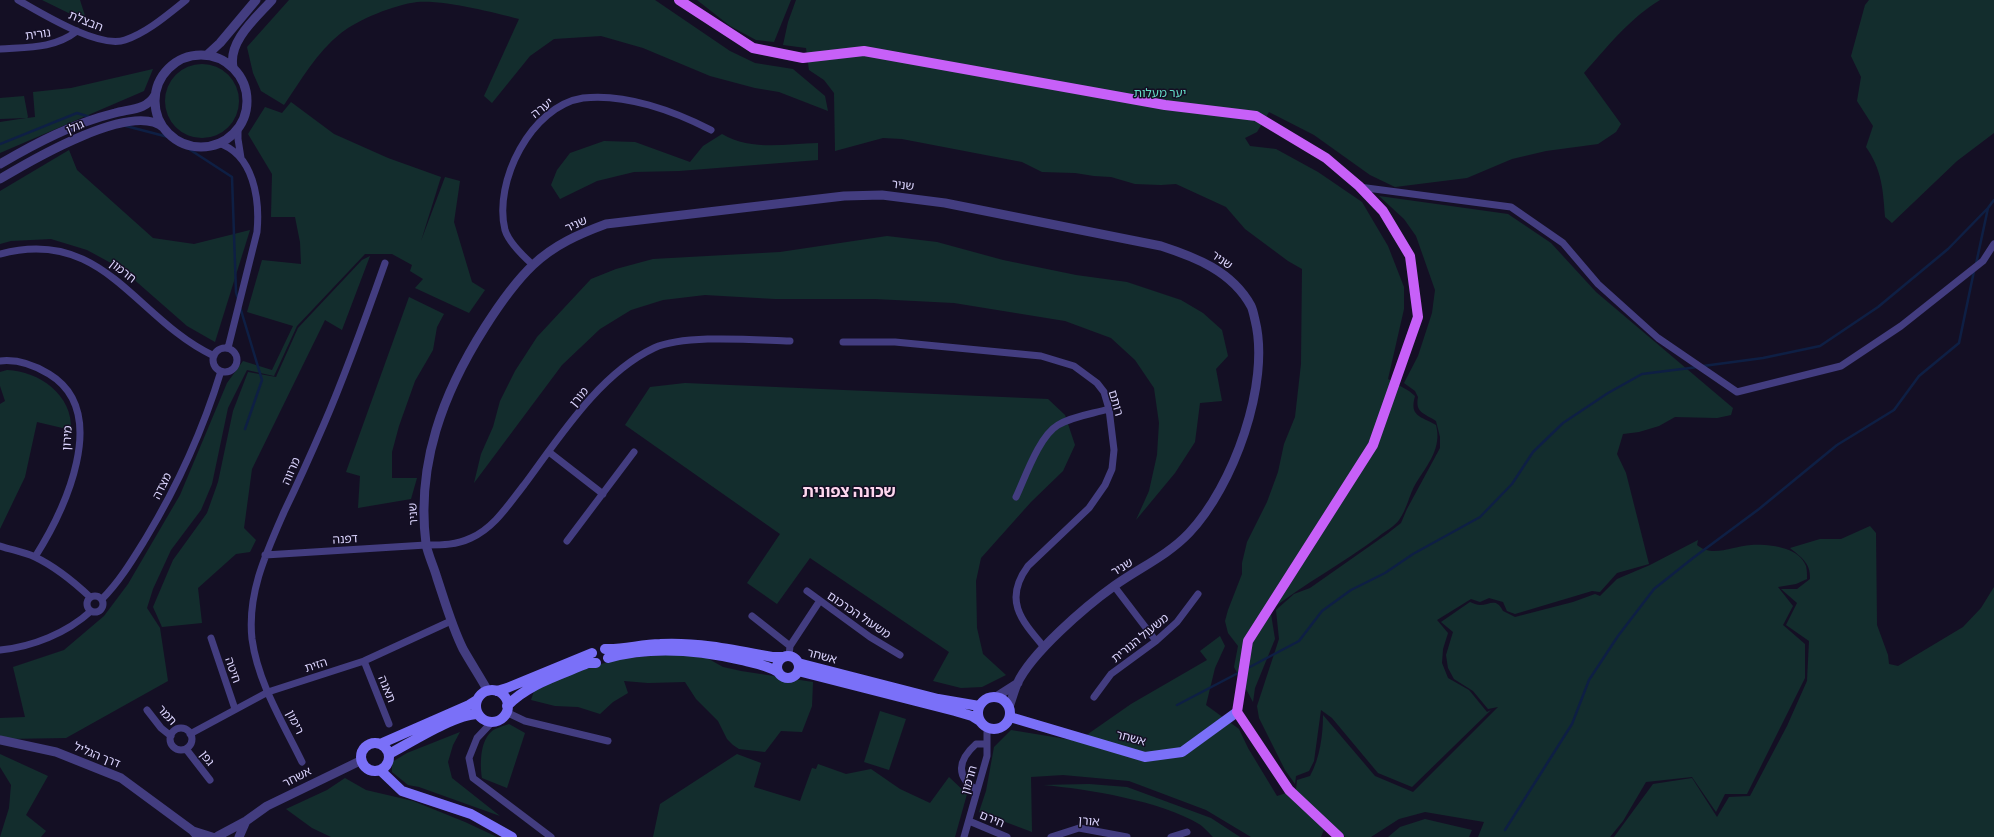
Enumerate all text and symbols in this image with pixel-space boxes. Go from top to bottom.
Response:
street label: חבצלת [67,8,105,34]
street label: נורית [24,25,52,43]
park label: יער מעלות [1134,86,1186,100]
street label: יערה [528,95,556,121]
street label: גולן [64,117,86,137]
street label: שניר [891,176,915,194]
street label: שניר [563,213,589,235]
street label: שניר [1209,248,1235,272]
street label: חרמון [107,256,139,286]
street label: מורן [567,384,591,410]
street label: רותם [1105,388,1127,418]
street label: מירון [59,425,75,451]
street label: מרווה [279,455,303,487]
street label: מצדה [149,470,175,502]
district label: שכונה צפונית [802,482,896,502]
street label: שניר [405,502,421,526]
street label: דפנה [332,531,358,547]
street label: שניר [1109,555,1135,579]
street label: משעול הכרכום [824,588,894,642]
street label: משעול הנורית [1108,611,1172,665]
street label: אשחר [805,645,839,667]
street label: חיטה [222,655,244,685]
street label: הזית [303,655,329,675]
street label: תאנה [375,673,399,705]
street label: תמר [154,702,180,728]
street label: רימון [283,708,307,736]
street label: אשחר [1114,727,1148,749]
street label: דרך הגליל [72,739,122,771]
street label: גפן [197,748,217,768]
street label: אשחר [280,764,314,790]
street label: חרמון [958,764,980,796]
street label: חירם [977,807,1007,831]
street label: אורן [1078,813,1100,829]

